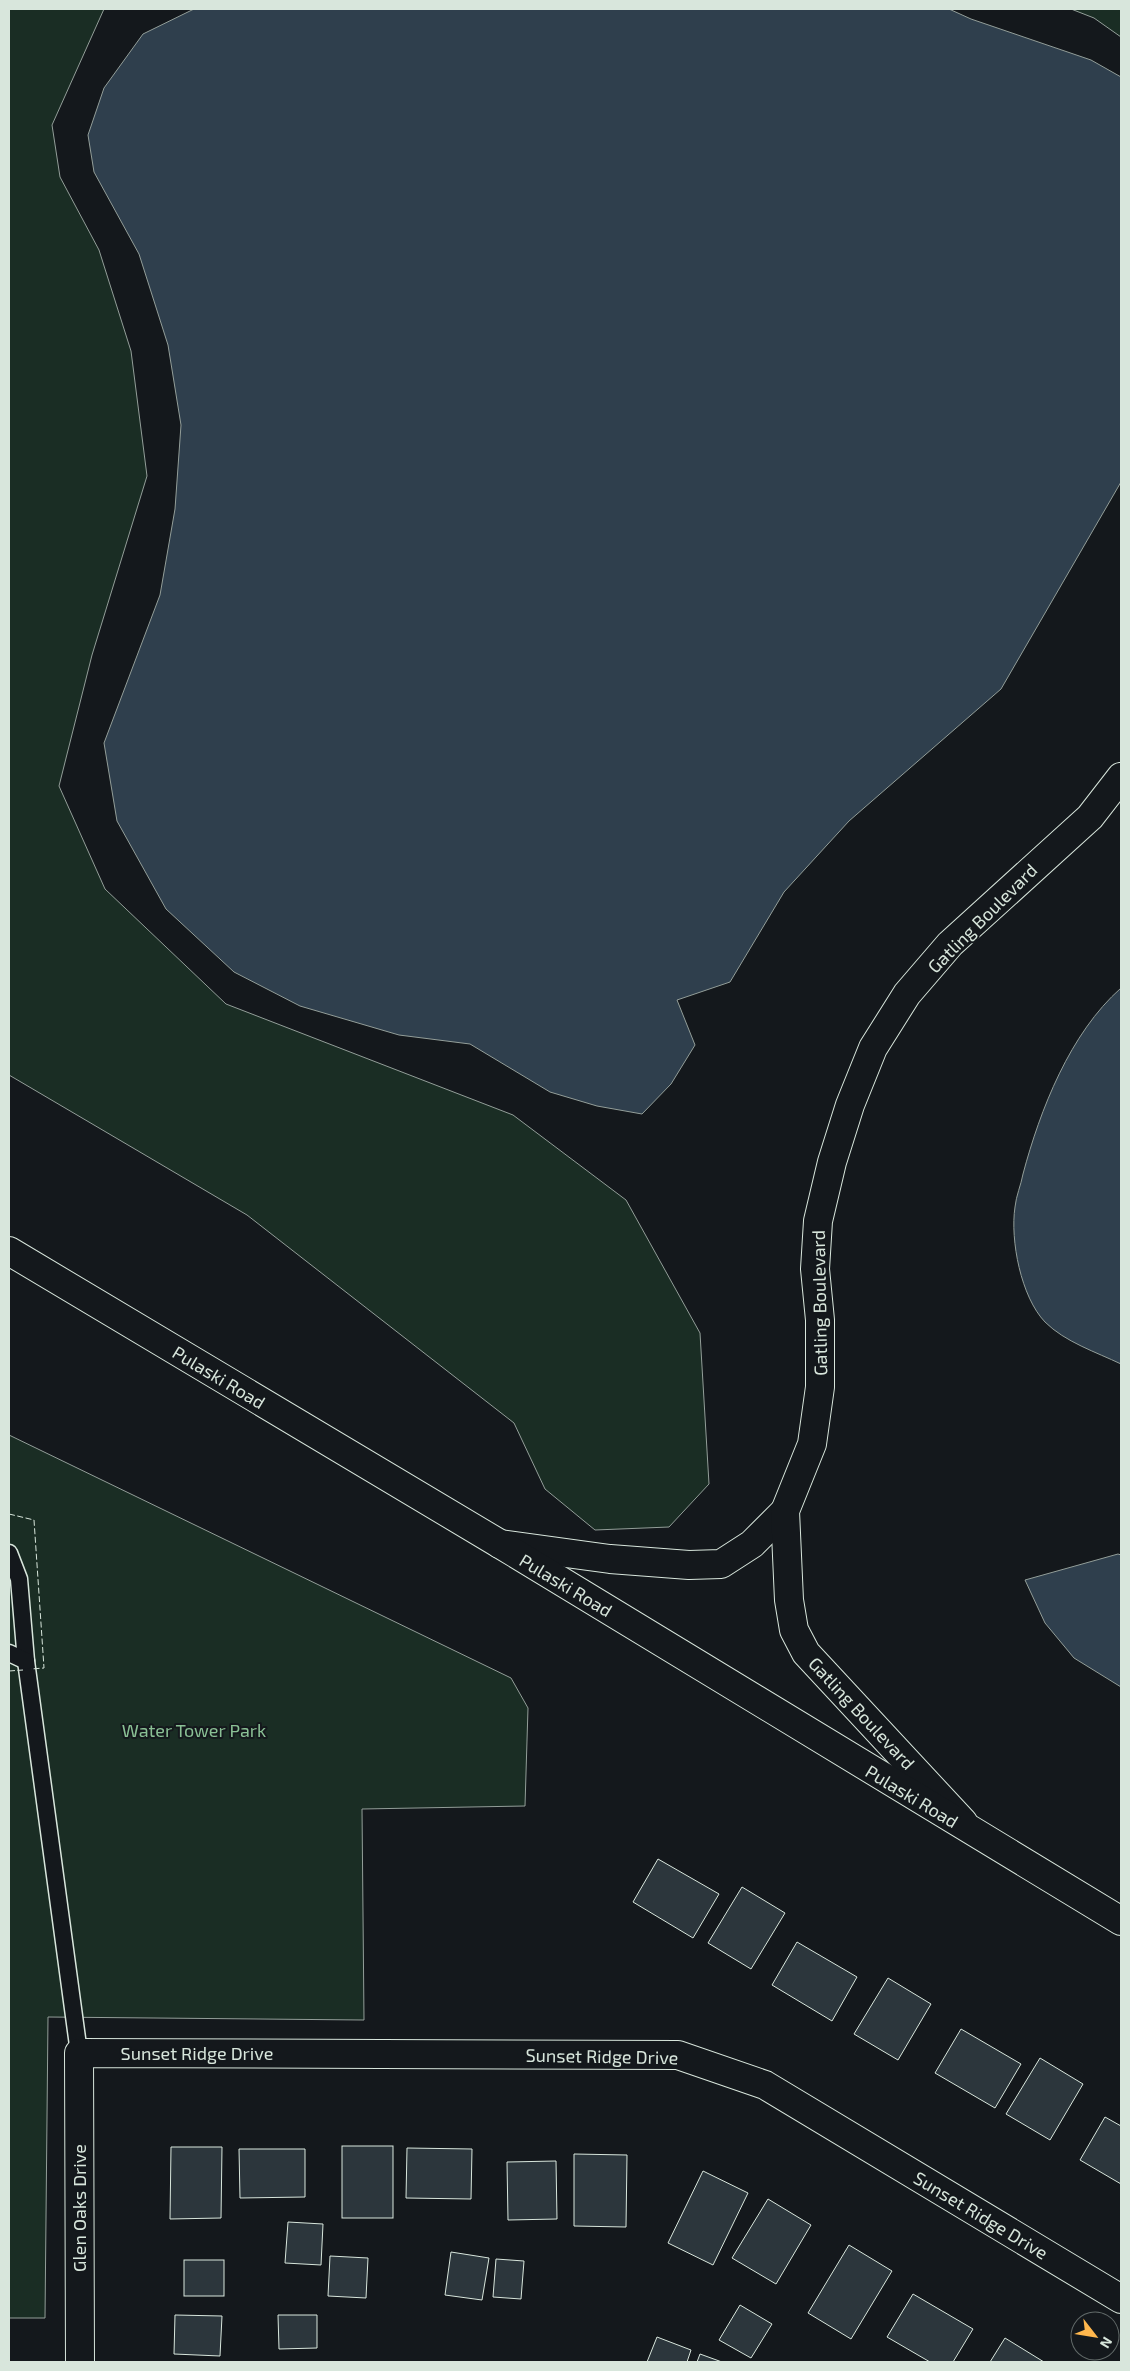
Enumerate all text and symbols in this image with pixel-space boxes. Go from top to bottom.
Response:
street label: Gatling Boulevard [923,859,1041,977]
street label: Gatling Boulevard [807,1230,831,1376]
street label: Pulaski Road [169,1341,269,1413]
street label: Pulaski Road [516,1549,616,1621]
street label: Gatling Boulevard [804,1652,920,1774]
park label: Water Tower Park [122,1719,266,1741]
street label: Pulaski Road [862,1760,962,1832]
street label: Sunset Ridge Drive [121,2042,273,2064]
street label: Sunset Ridge Drive [525,2044,679,2068]
street label: Glen Oaks Drive [68,2144,90,2272]
street label: Sunset Ridge Drive [910,2166,1052,2264]
north arrow [1070,2311,1120,2361]
text: N [1097,2334,1116,2352]

